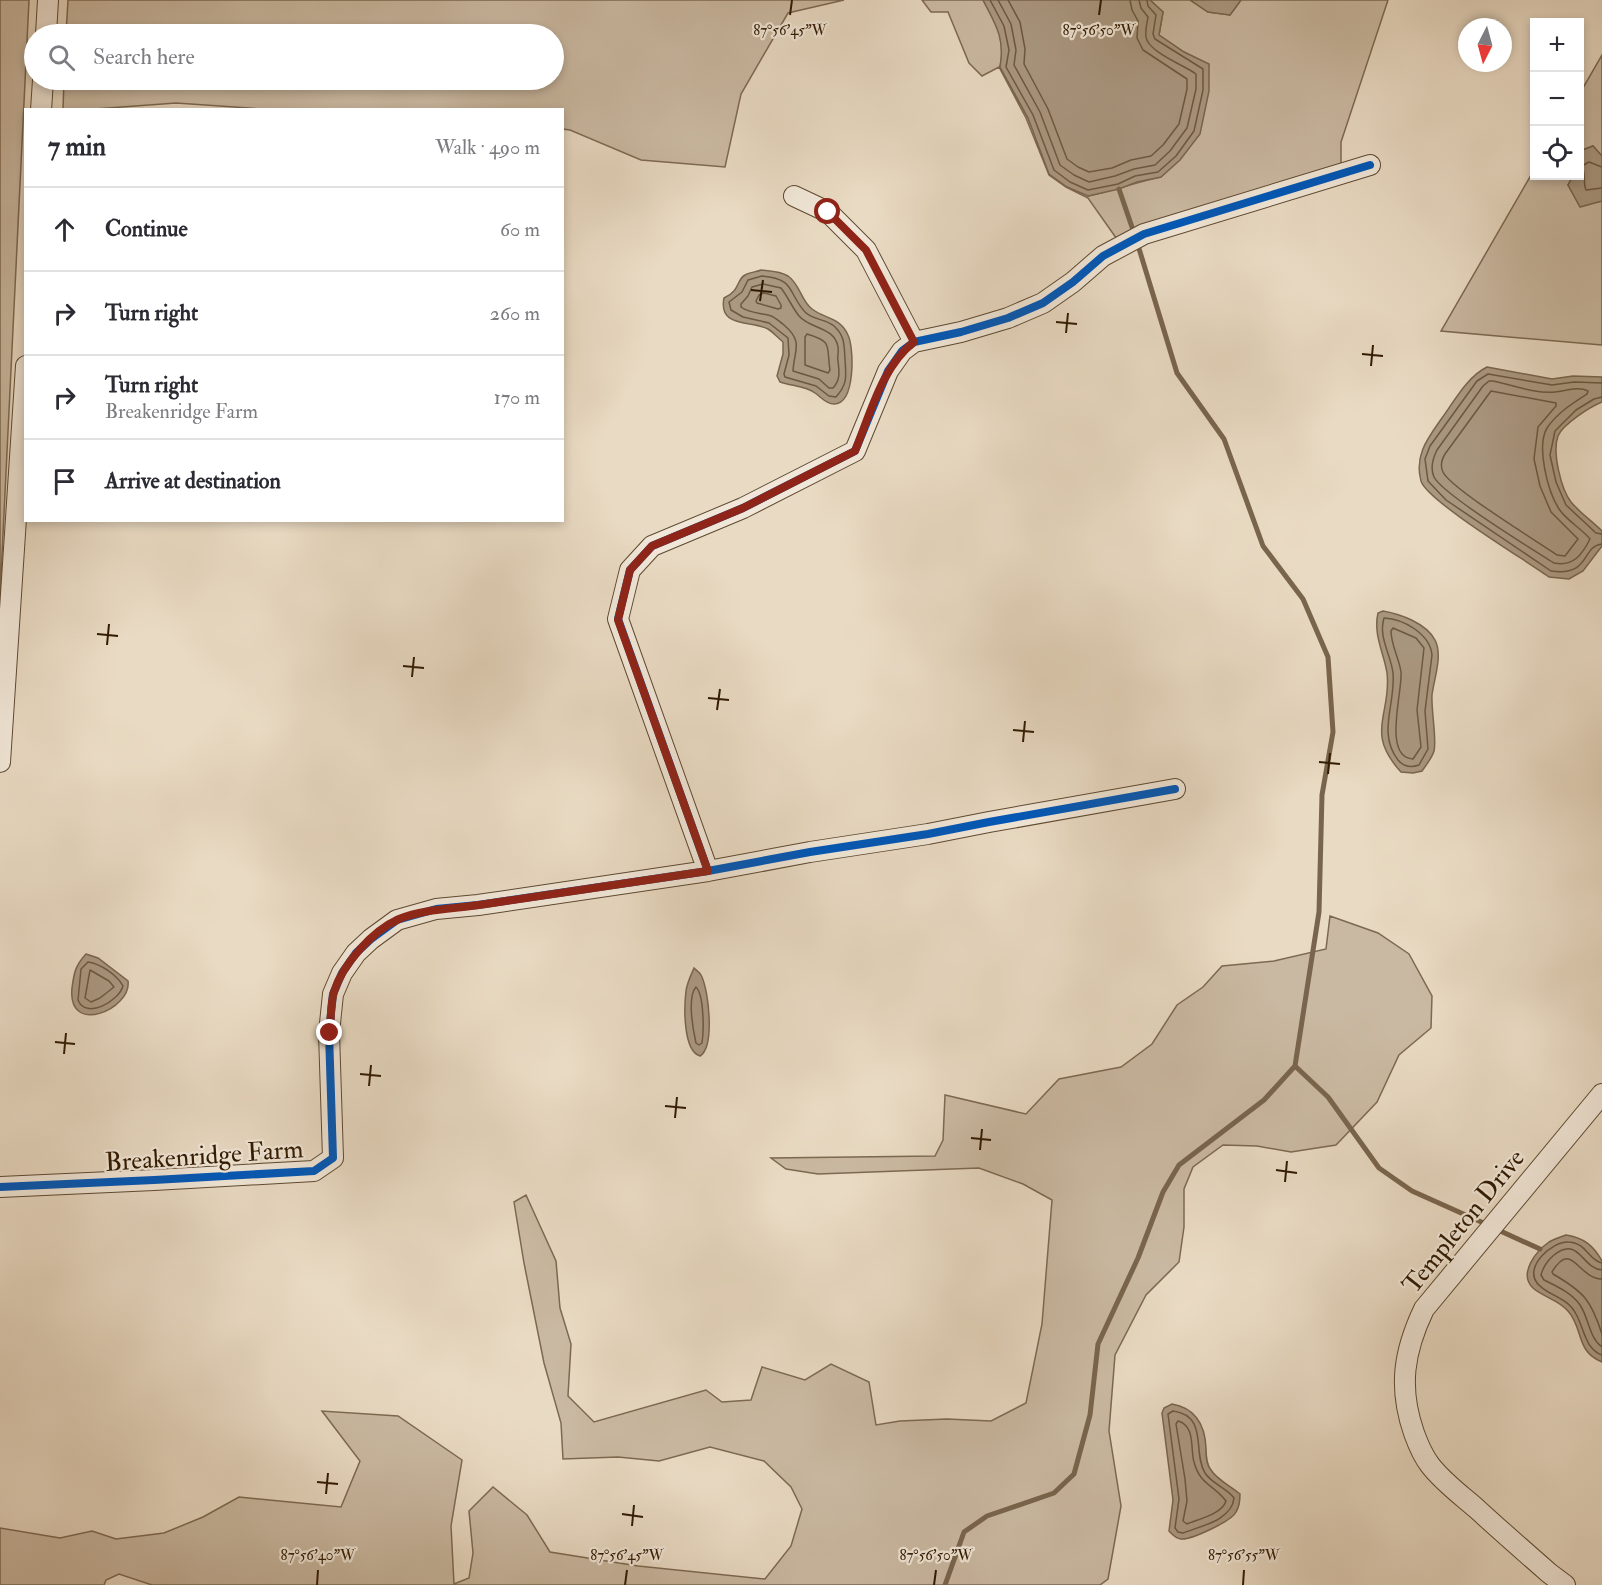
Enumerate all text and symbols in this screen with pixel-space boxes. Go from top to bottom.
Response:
north arrow [1458,18,1512,72]
map controls [1530,18,1584,180]
button: + [1530,18,1584,72]
text: 87°56'45"W [753,21,828,40]
text: 87°56'50"W [1062,21,1136,40]
search box [24,24,564,90]
icon: search [45,41,78,74]
text: Search here [93,43,195,71]
button: − [1530,72,1584,126]
button: locate [1530,126,1584,180]
text: 7 min [48,131,106,163]
text: Walk · 490 m [435,135,540,160]
route start [814,198,840,224]
icon: ahead [48,213,81,246]
text: Continue [105,215,188,243]
text: 60 m [500,217,540,242]
icon: right [48,297,81,330]
text: Turn right [105,299,198,327]
text: 260 m [490,301,540,326]
text: Turn right [105,371,198,399]
icon: right [48,381,81,414]
text: 170 m [494,385,540,410]
text: Breakenridge Farm [105,399,258,424]
icon: arrive [48,465,81,498]
text: Arrive at destination [105,467,281,495]
route end [316,1019,342,1045]
street label: Breakenridge Farm [104,1133,304,1179]
street label: Templeton Drive [1396,1143,1533,1301]
text: 87°56'40"W [281,1546,356,1565]
text: 87°56'45"W [590,1546,665,1565]
text: 87°56'50"W [899,1546,973,1565]
text: 87°56'55"W [1208,1546,1281,1565]

